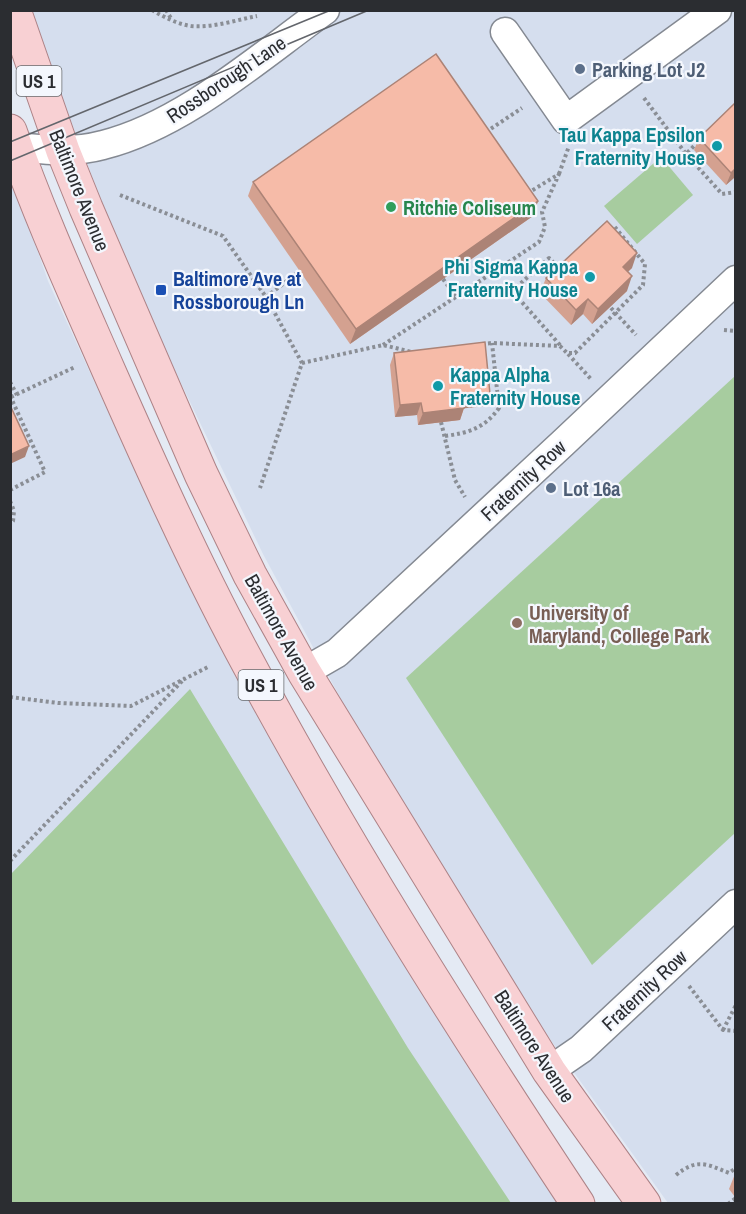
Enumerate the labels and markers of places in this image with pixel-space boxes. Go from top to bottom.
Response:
place label: Parking Lot J2 [592,56,705,83]
marker: Parking Lot J2 [573,62,587,76]
place label: Tau Kappa Epsilon Fraternity House [559,121,705,171]
marker: Tau Kappa Epsilon Fraternity House [710,139,724,153]
place label: Ritchie Coliseum [403,194,536,221]
marker: Ritchie Coliseum [384,200,398,214]
place label: Phi Sigma Kappa Fraternity House [444,253,578,303]
place label: Baltimore Ave at Rossborough Ln [173,265,304,315]
marker: Phi Sigma Kappa Fraternity House [583,270,597,284]
marker: Baltimore Ave at Rossborough Ln [154,283,168,297]
place label: Kappa Alpha Fraternity House [450,361,580,411]
marker: Kappa Alpha Fraternity House [431,379,445,393]
place label: Lot 16a [563,475,620,502]
marker: Lot 16a [544,481,558,495]
place label: University of Maryland, College Park [529,599,710,649]
marker: University of Maryland, College Park [510,616,524,630]

